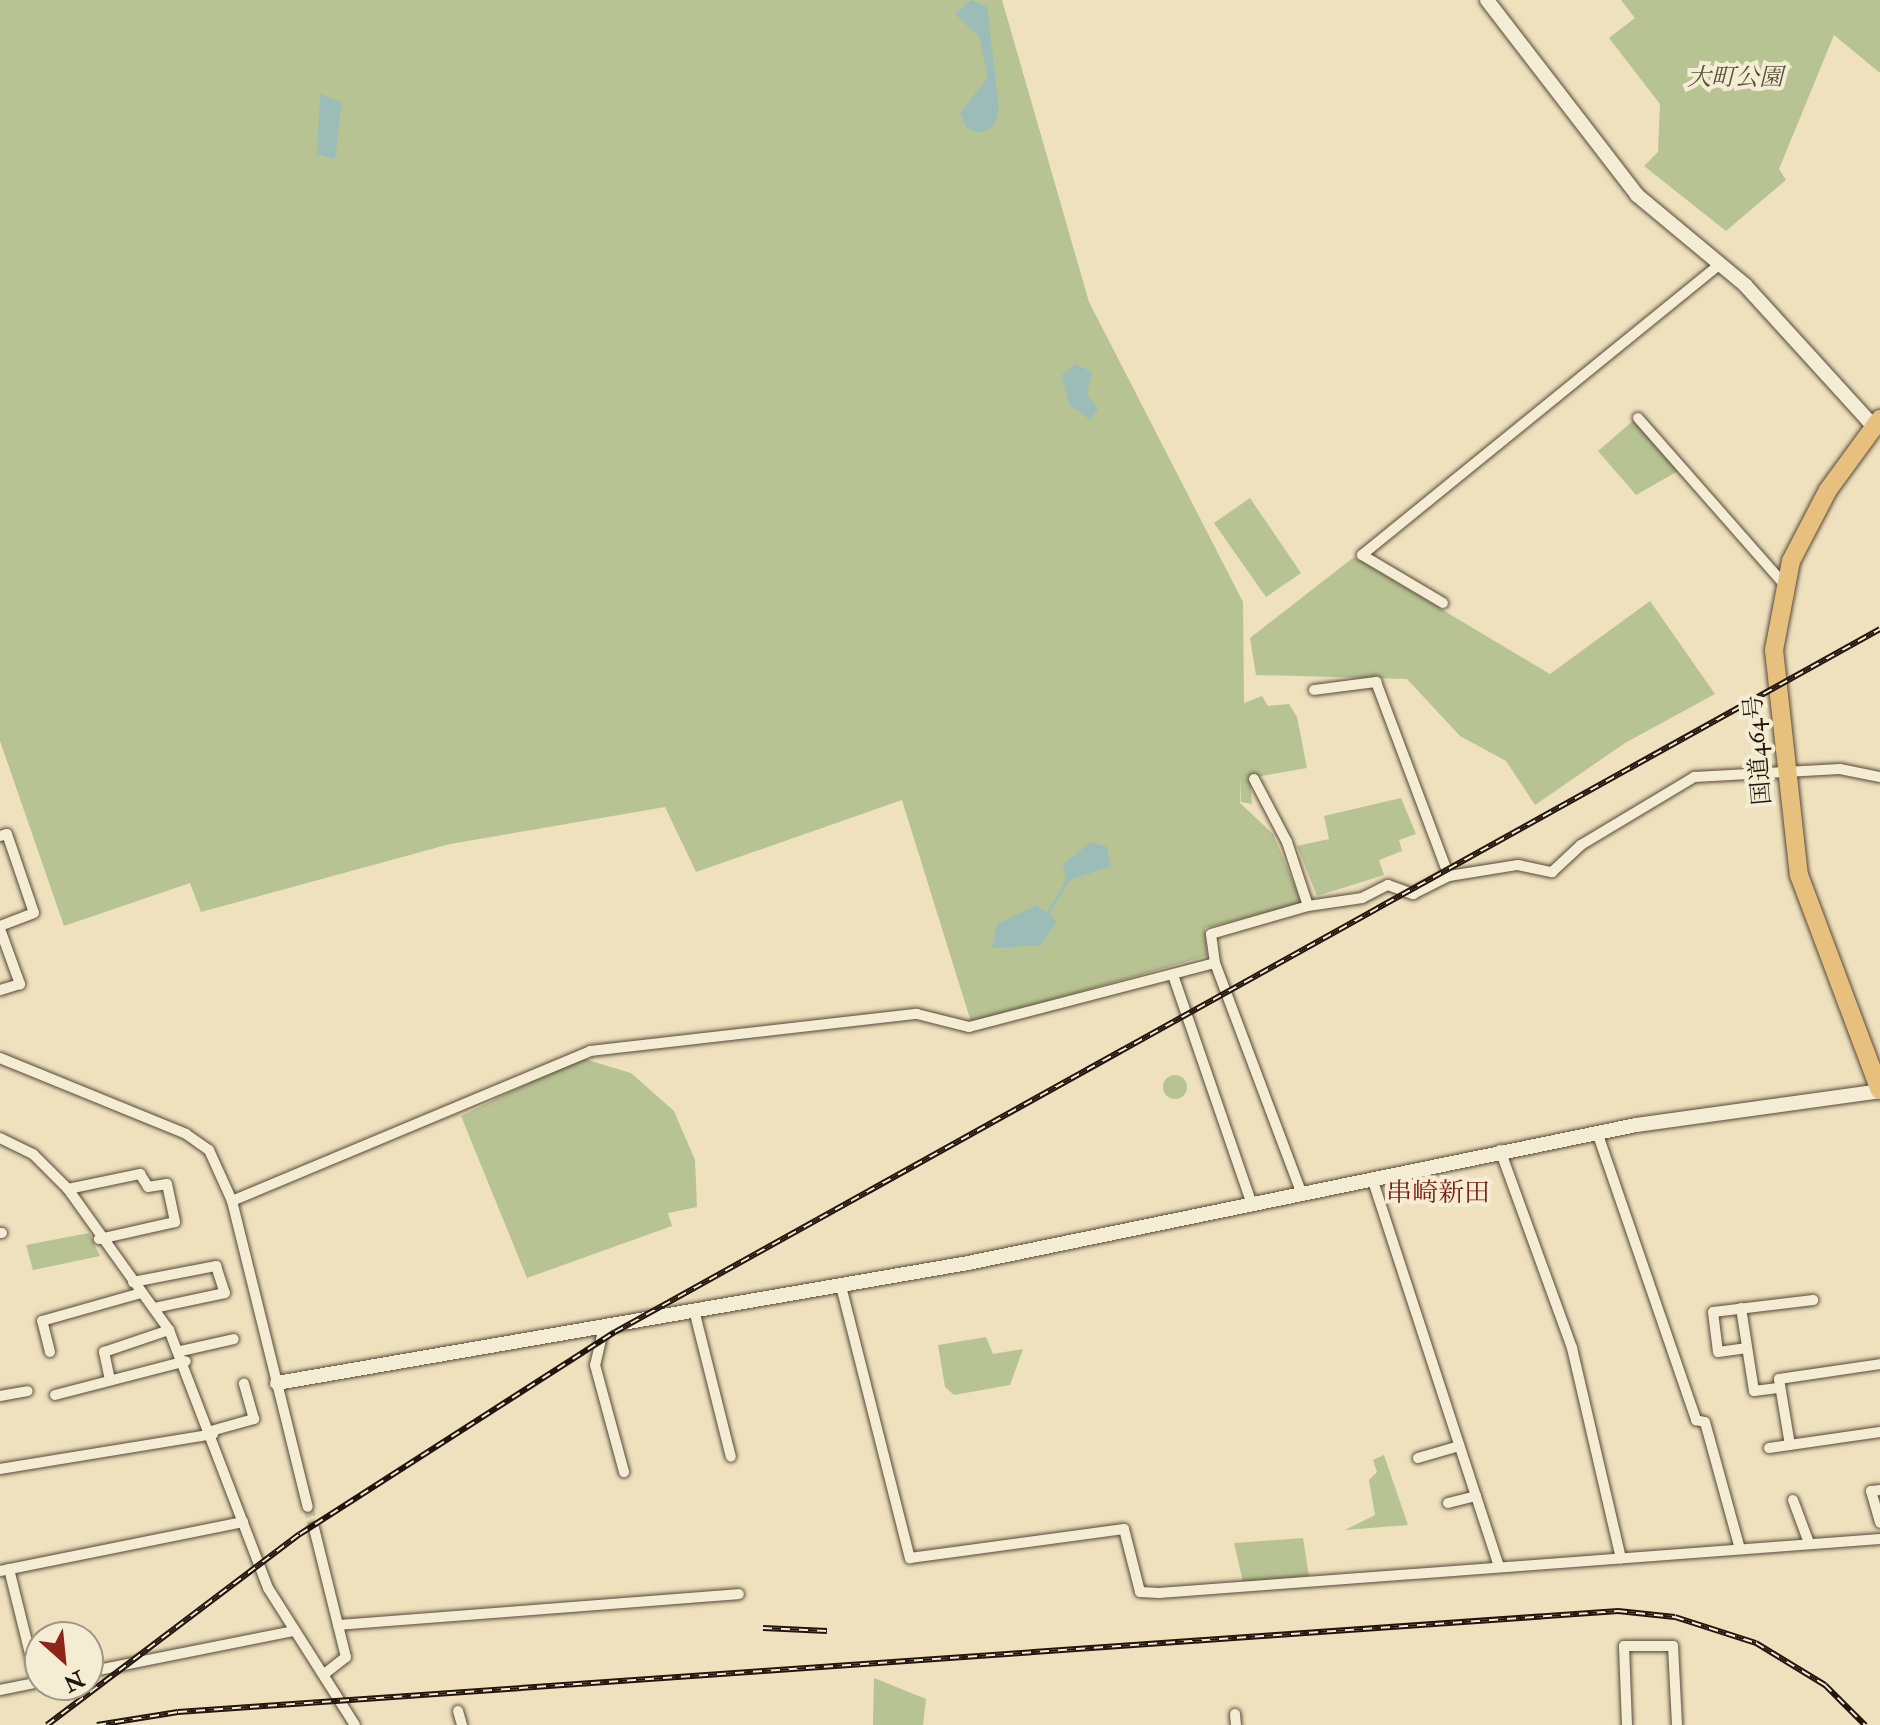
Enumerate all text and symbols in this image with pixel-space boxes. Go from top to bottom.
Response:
park label: 大町公園 [1687,64,1783,92]
street label: 国道464号 [1739,694,1777,806]
district label: 串崎新田 [1386,1178,1490,1210]
north arrow [24,1621,104,1701]
text: N [59,1664,89,1698]

